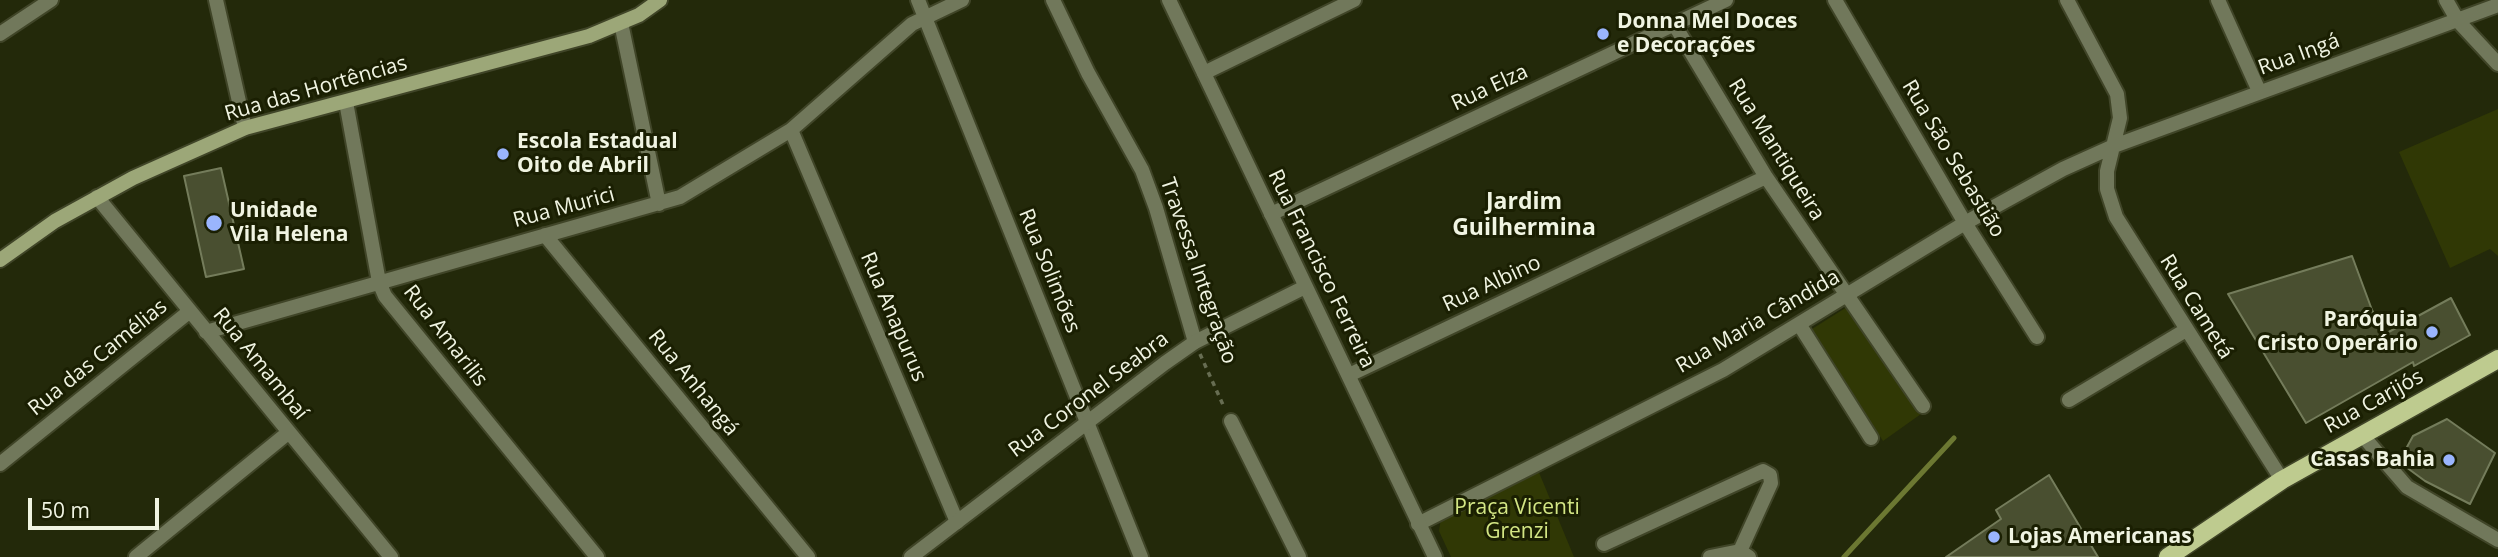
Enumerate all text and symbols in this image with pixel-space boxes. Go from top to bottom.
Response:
place label: Donna Mel Doces e Decorações [1617,9,1798,59]
marker: Donna Mel Doces e Decorações [1595,26,1611,42]
street label: Rua Ingá [2255,29,2343,81]
street label: Rua das Hortências [222,51,410,127]
street label: Rua Elza [1448,59,1532,117]
street label: Rua Mantiqueira [1722,75,1830,225]
street label: Rua São Sebastião [1896,76,2010,242]
place label: Escola Estadual Oito de Abril [517,129,678,179]
marker: Escola Estadual Oito de Abril [495,146,511,162]
street label: Rua Francisco Ferreira [1262,166,1380,372]
street label: Travessa Integração [1154,175,1242,367]
street label: Rua Murici [511,182,617,234]
district label: Jardim Guilhermina [1452,188,1596,242]
place label: Unidade Vila Helena [230,198,348,248]
street label: Rua Solimões [1013,205,1085,337]
marker: Unidade Vila Helena [204,213,224,233]
street label: Rua Anapurus [854,249,932,385]
street label: Rua Albino [1439,250,1545,318]
street label: Rua Cametá [2154,250,2238,364]
street label: Rua Maria Cândida [1672,265,1844,379]
street label: Rua Amarilis [398,280,492,392]
street label: Rua das Camélias [23,294,173,422]
street label: Rua Amambaí [207,303,313,425]
place label: Paróquia Cristo Operário [2257,307,2418,357]
marker: Paróquia Cristo Operário [2424,324,2440,340]
street label: Rua Anhangá [642,325,744,441]
street label: Rua Coronel Seabra [1004,327,1174,463]
street label: Rua Carijós [2320,364,2428,440]
place label: Casas Bahia [2310,447,2435,473]
marker: Casas Bahia [2441,452,2457,468]
scale bar [32,484,163,528]
park label: Praça Vicenti Grenzi [1454,495,1580,545]
text: 50 m [41,496,90,524]
place label: Lojas Americanas [2008,524,2192,550]
marker: Lojas Americanas [1986,529,2002,545]

